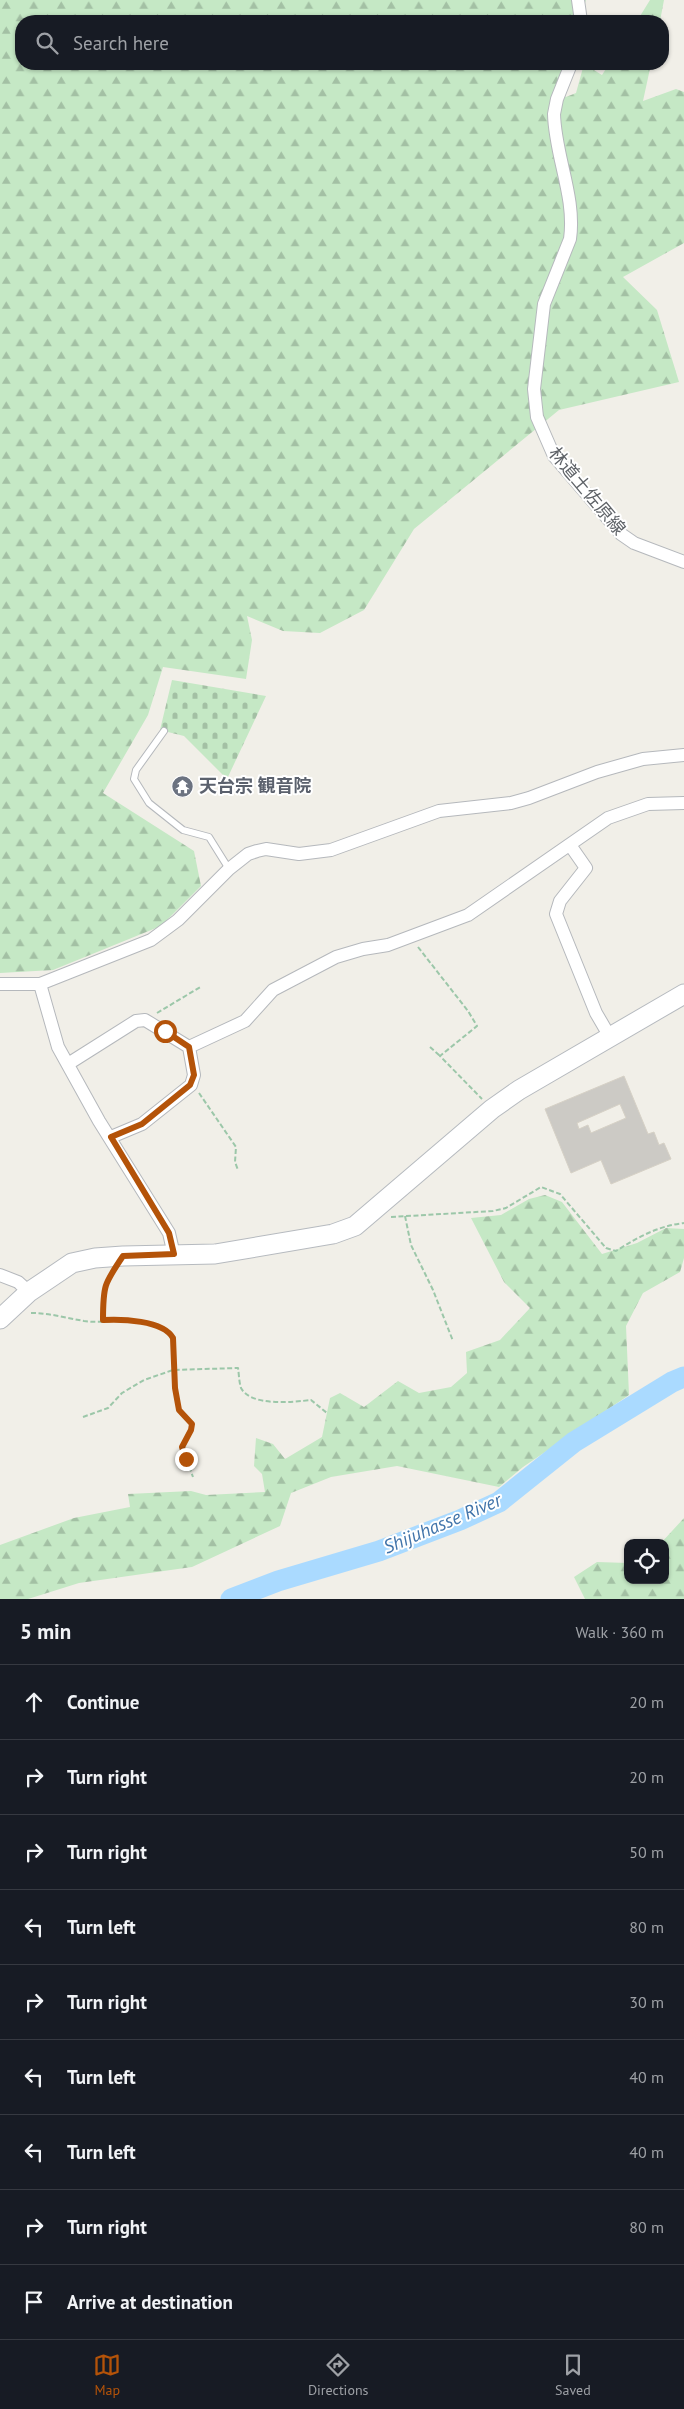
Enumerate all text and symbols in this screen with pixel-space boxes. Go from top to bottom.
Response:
search box [15,15,669,70]
icon: search [33,29,61,57]
text: Search here [73,31,169,55]
street label: 林道土佐原線 [544,442,631,539]
temple icon: 天台宗 観音院 [171,774,195,798]
place label: 天台宗 観音院 [199,774,312,797]
route start [154,1020,177,1043]
route end [175,1448,198,1471]
water label: Shijuhasse River [379,1487,506,1559]
map controls [624,1539,669,1584]
button: locate [624,1539,669,1584]
text: 5 min [20,1618,71,1645]
text: Walk · 360 m [575,1622,664,1642]
icon: ahead [20,1688,48,1716]
text: Continue [67,1690,139,1714]
text: 20 m [629,1692,664,1712]
icon: right [20,1763,48,1791]
text: Turn right [67,1765,147,1789]
text: 20 m [629,1767,664,1787]
icon: right [20,1838,48,1866]
text: Turn right [67,1840,147,1864]
text: 50 m [629,1842,664,1862]
icon: left [20,1913,48,1941]
text: Turn left [67,1915,136,1939]
text: 80 m [629,1917,664,1937]
icon: right [20,1988,48,2016]
text: Turn right [67,1990,147,2014]
text: 30 m [629,1992,664,2012]
icon: left [20,2063,48,2091]
text: Turn left [67,2065,136,2089]
text: 40 m [629,2067,664,2087]
icon: left [20,2138,48,2166]
text: Turn left [67,2140,136,2164]
text: 40 m [629,2142,664,2162]
icon: right [20,2213,48,2241]
text: Turn right [67,2215,147,2239]
text: 80 m [629,2217,664,2237]
icon: arrive [20,2288,48,2316]
text: Arrive at destination [67,2290,233,2314]
tab: Map [93,2351,121,2399]
tab: Directions [308,2351,368,2399]
tab: Saved [555,2351,591,2399]

